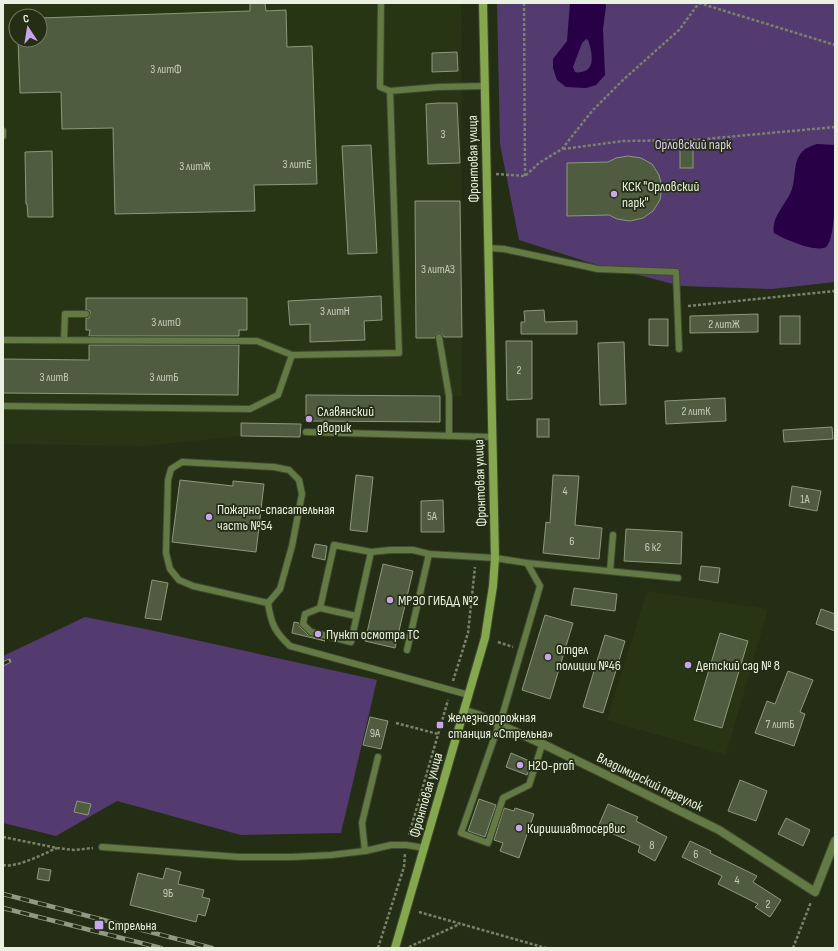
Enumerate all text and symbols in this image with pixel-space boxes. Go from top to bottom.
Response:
north arrow [8,8,48,48]
text: С [22,12,30,26]
house number: 3 литФ [150,62,182,77]
street label: Фронтовая улица [464,115,482,203]
house number: 3 [440,127,446,142]
park label: Орловский парк [655,136,732,153]
house number: 3 литЕ [283,157,311,172]
house number: 3 литЖ [179,159,211,174]
place label: КСК "Орловский парк" [622,178,699,211]
marker: КСК "Орловский парк" [609,189,619,199]
house number: 3 литАЗ [421,262,455,277]
house number: 3 литН [320,304,350,319]
house number: 3 литО [151,315,181,330]
house number: 2 литЖ [708,317,740,332]
house number: 2 [517,363,522,378]
house number: 3 литВ [39,370,69,385]
house number: 3 литБ [149,370,179,385]
place label: Славянский дворик [317,403,374,436]
house number: 2 литК [681,404,711,419]
marker: Славянский дворик [304,414,314,424]
street label: Фронтовая улица [470,439,490,527]
house number: 4 [562,484,568,499]
house number: 1А [800,492,811,507]
place label: Пожарно-спасательная часть №54 [217,501,335,534]
house number: 5А [427,509,438,524]
marker: Пожарно-спасательная часть №54 [204,512,214,522]
house number: 6 [569,534,575,549]
house number: 6 к2 [645,540,661,555]
place label: МРЭО ГИБДД №2 [398,592,479,609]
marker: МРЭО ГИБДД №2 [385,595,395,605]
place label: Пункт осмотра ТС [326,626,420,643]
marker: Пункт осмотра ТС [313,629,323,639]
place label: Отдел полиции №46 [556,641,621,674]
marker: Отдел полиции №46 [543,652,553,662]
place label: Детский сад № 8 [696,657,780,674]
marker: Детский сад № 8 [683,660,693,670]
place label: железнодорожная станция «Стрельна» [448,709,553,742]
house number: 7 литБ [766,717,794,732]
marker: железнодорожная станция «Стрельна» [435,720,445,730]
house number: 9А [370,726,381,741]
street label: Владимирский переулок [594,749,707,815]
street label: Фронтовая улица [406,751,446,839]
place label: H2O-profi [528,757,574,774]
marker: H2O-profi [515,760,525,770]
place label: Киришиавтосервис [527,820,626,837]
marker: Киришиавтосервис [514,823,524,833]
house number: 8 [649,838,655,853]
house number: 6 [693,847,699,862]
house number: 4 [734,873,740,888]
house number: 9Б [163,886,173,901]
house number: 2 [766,897,771,912]
place label: Стрельна [108,917,157,934]
marker: Стрельна [93,919,105,931]

